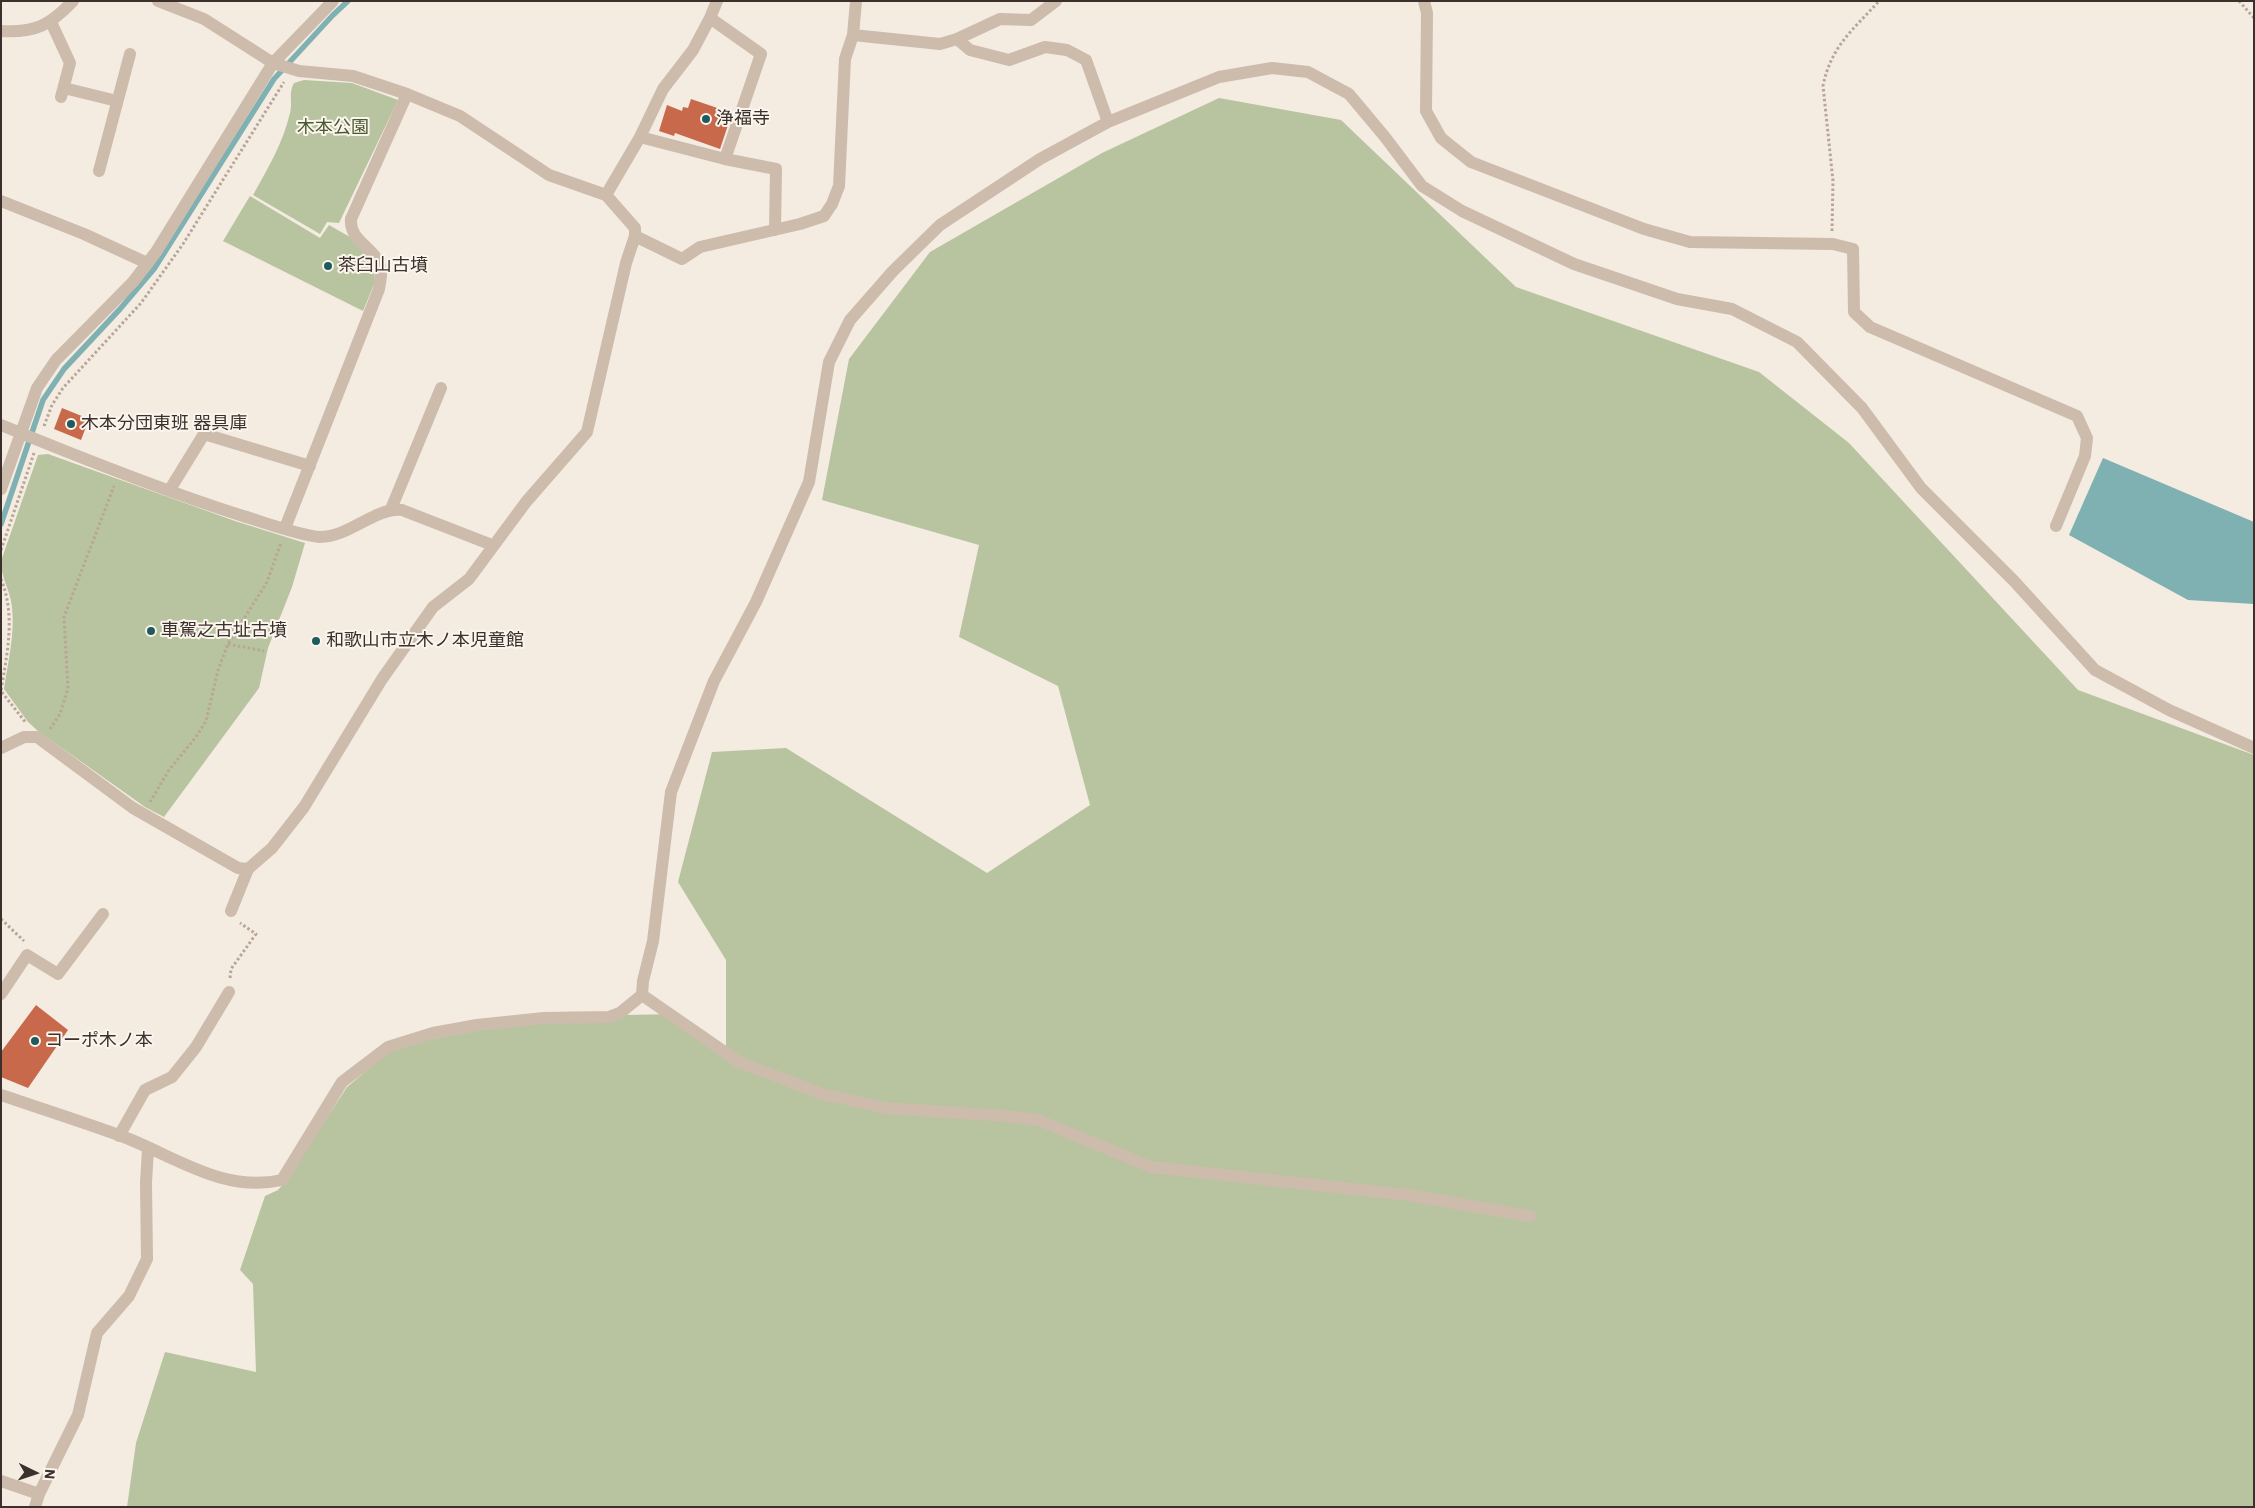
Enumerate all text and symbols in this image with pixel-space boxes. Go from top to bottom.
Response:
place label: 浄福寺 [716,108,770,130]
marker: 浄福寺 [700,113,712,125]
park label: 木本公園 [297,117,369,139]
place label: 茶臼山古墳 [338,255,428,277]
marker: 茶臼山古墳 [322,260,334,272]
place label: 木本分団東班 器具庫 [81,413,247,435]
marker: 木本分団東班 器具庫 [65,418,77,430]
place label: 車駕之古址古墳 [161,620,287,642]
marker: 車駕之古址古墳 [145,625,157,637]
place label: 和歌山市立木ノ本児童館 [326,630,524,652]
marker: 和歌山市立木ノ本児童館 [310,635,322,647]
place label: コーポ木ノ本 [45,1030,153,1052]
marker: コーポ木ノ本 [29,1035,41,1047]
north arrow [10,1448,60,1498]
text: N [41,1468,59,1480]

